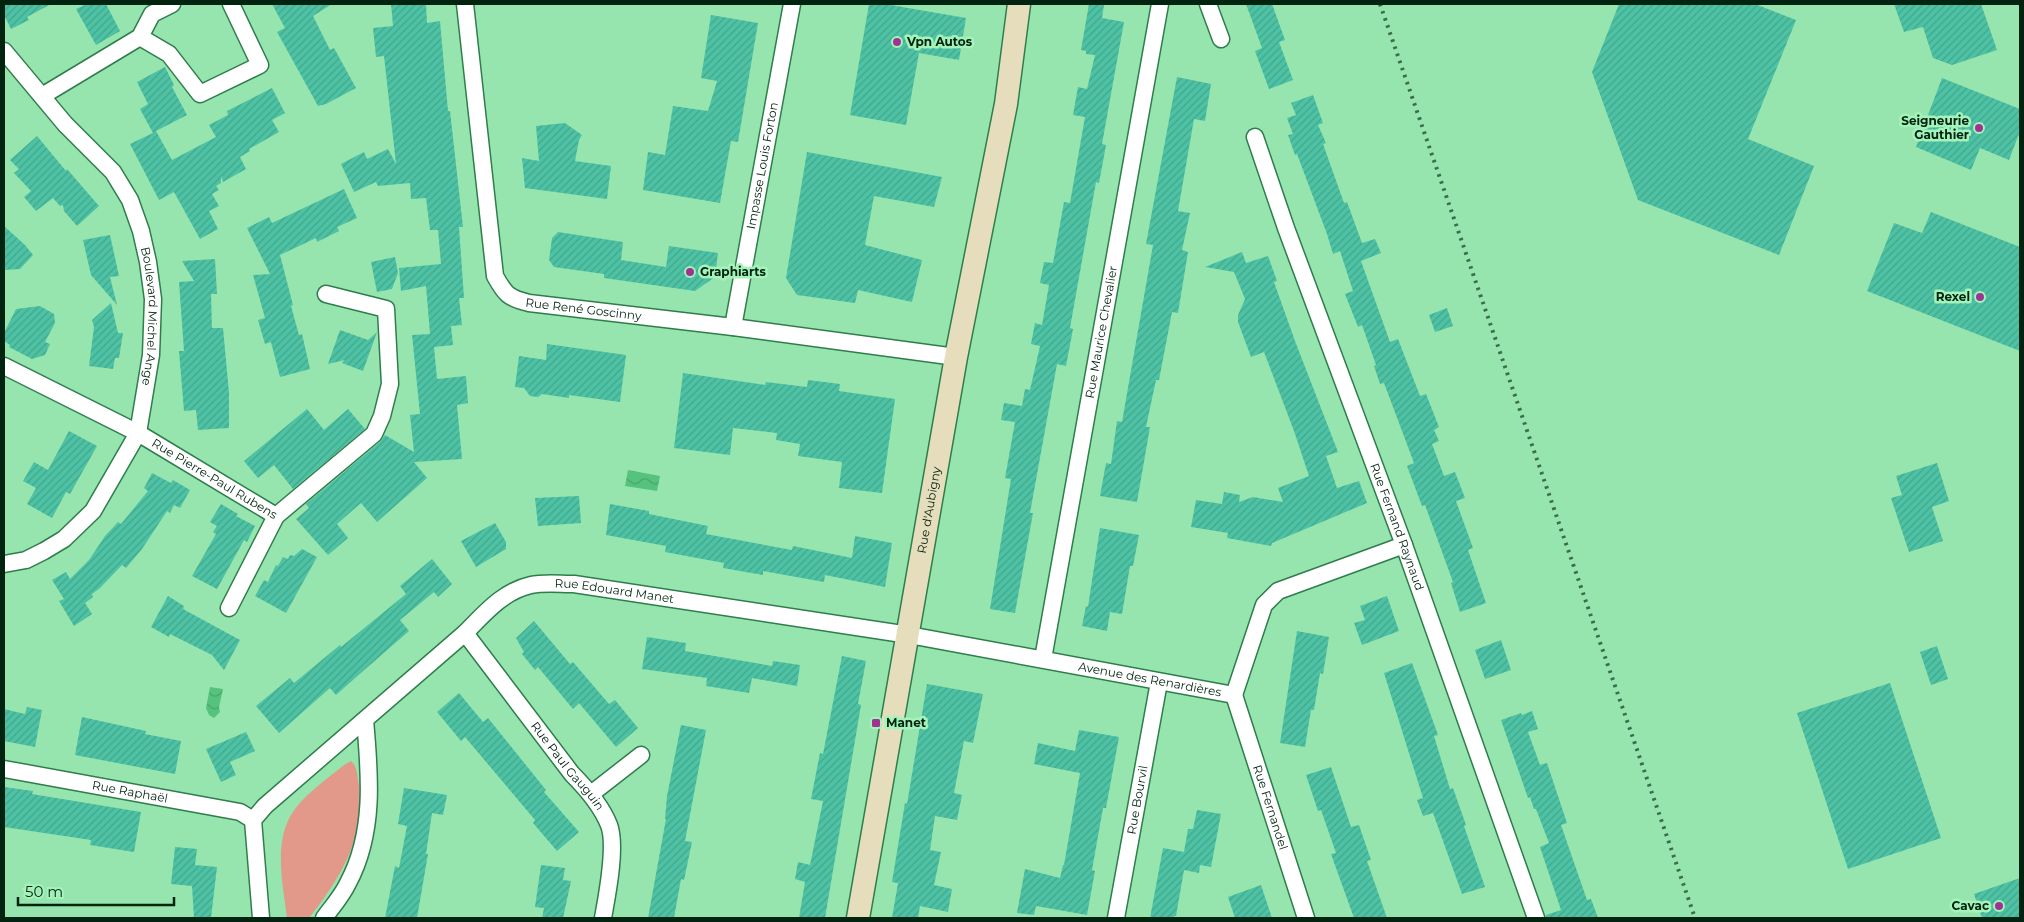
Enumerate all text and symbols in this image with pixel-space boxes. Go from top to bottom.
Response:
place label: Vpn Autos [906,34,973,49]
marker: Vpn Autos [891,36,903,48]
street label: Impasse Louis Forton [743,101,781,230]
place label: Seigneurie Gauthier [1901,113,1969,142]
marker: Seigneurie Gauthier [1973,122,1985,134]
street label: Boulevard Michel Ange [138,245,161,387]
place label: Graphiarts [700,264,767,279]
street label: Rue Maurice Chevalier [1082,264,1120,400]
marker: Graphiarts [684,266,696,278]
place label: Rexel [1936,289,1970,304]
marker: Rexel [1974,291,1986,303]
street label: Rue René Goscinny [525,295,643,323]
street label: Rue Pierre-Paul Rubens [149,435,280,522]
street label: Rue Fernand Raynaud [1367,461,1428,593]
street label: Rue d'Aubigny [914,465,944,555]
street label: Rue Edouard Manet [554,575,675,606]
street label: Avenue des Renardières [1077,658,1223,700]
place label: Manet [886,715,927,730]
marker: Manet [870,717,882,729]
street label: Rue Paul Gauguin [528,718,608,813]
street label: Rue Fernandel [1250,763,1291,852]
street label: Rue Bourvil [1123,764,1151,836]
street label: Rue Raphaël [91,777,169,806]
scale bar [18,874,174,906]
text: 50 m [25,882,63,901]
place label: Cavac [1952,898,1989,913]
marker: Cavac [1993,900,2005,912]

